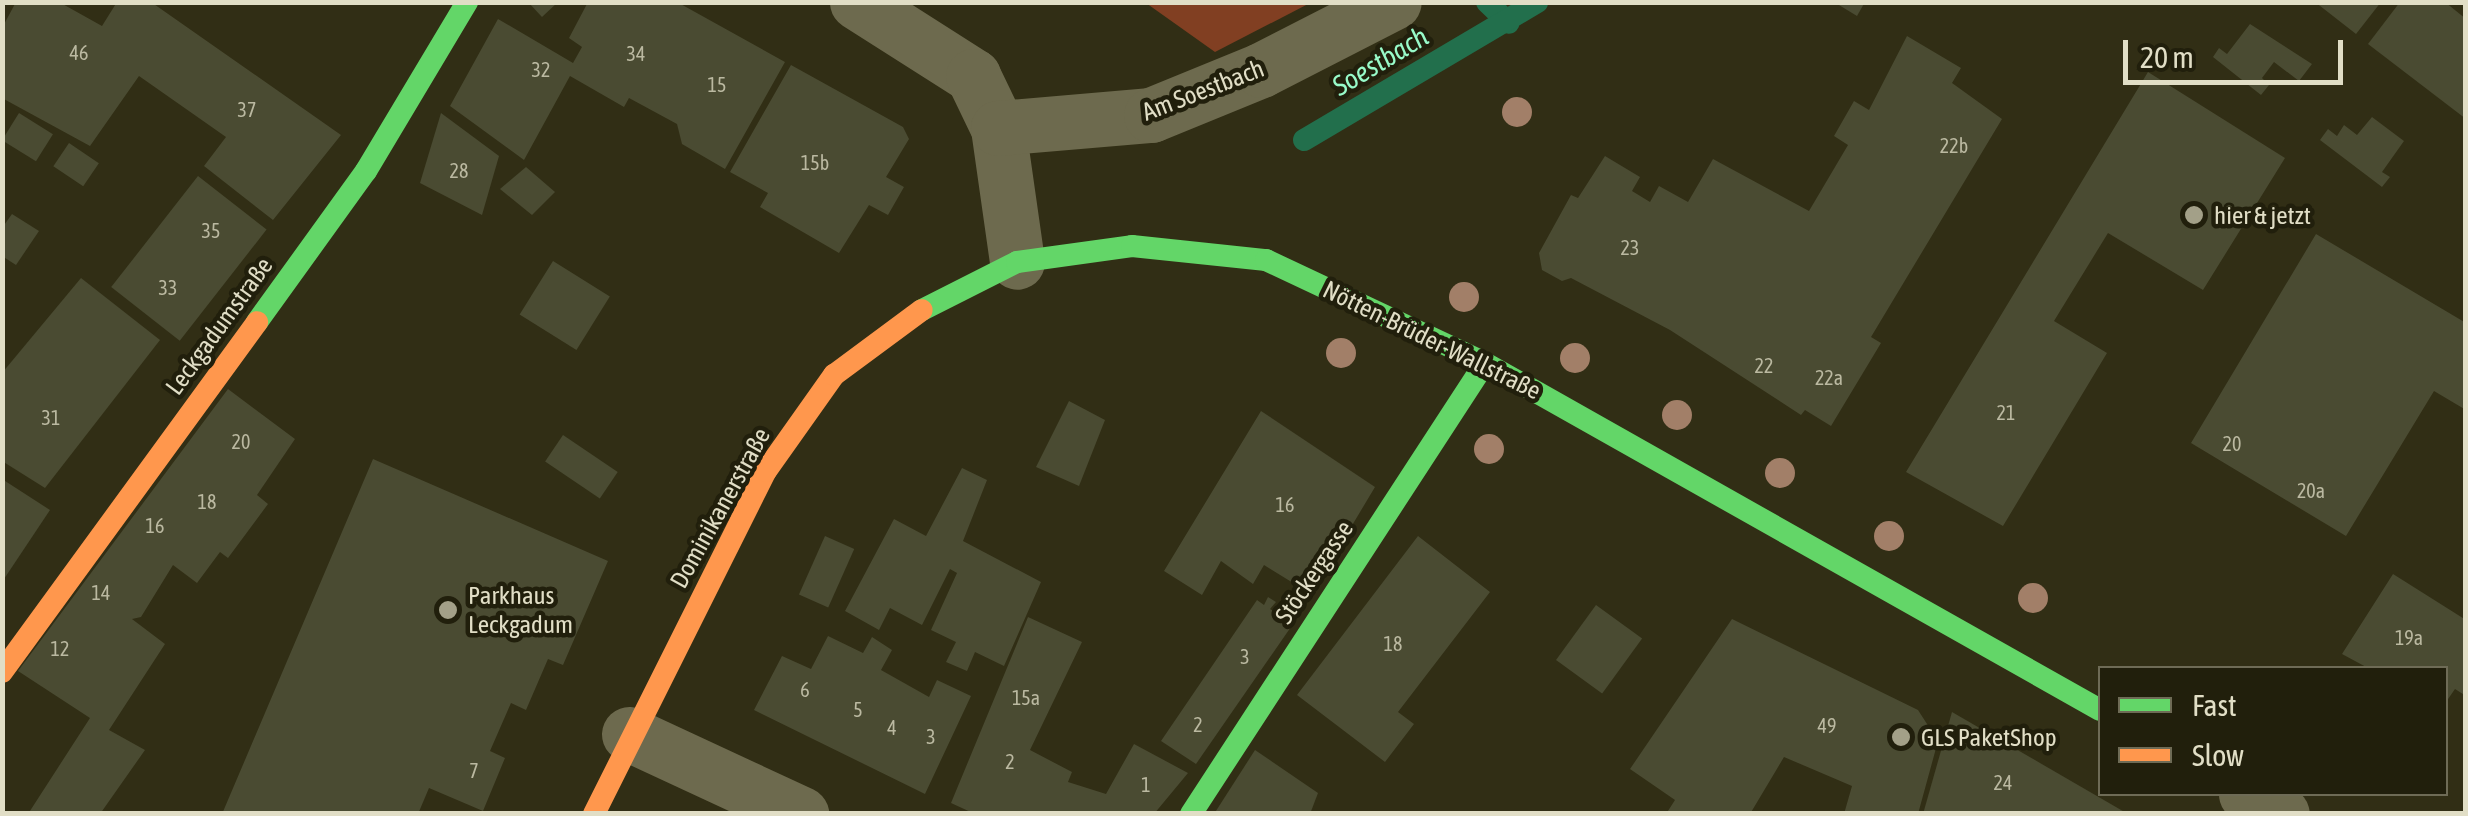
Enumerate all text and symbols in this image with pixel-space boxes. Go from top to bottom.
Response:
water label: Soestbach [1326,19,1434,103]
scale bar [2128,20,2348,82]
house number: 46 [70,40,88,64]
text: 20 m [2140,40,2194,74]
house number: 34 [627,41,645,65]
street label: Am Soestbach [1138,53,1268,127]
house number: 32 [532,57,550,81]
house number: 15 [708,72,726,96]
house number: 37 [238,97,256,121]
house number: 22b [1940,133,1968,157]
house number: 15b [801,150,829,174]
house number: 28 [450,158,468,182]
place label: hier & jetzt [2214,200,2311,230]
marker: hier & jetzt [2183,204,2205,226]
house number: 35 [202,218,220,242]
house number: 23 [1621,235,1639,259]
street label: Leckgadumstraße [159,251,279,401]
street label: Nötten-Brüder-Wallstraße [1318,274,1546,406]
house number: 33 [159,275,177,299]
house number: 22 [1755,353,1773,377]
house number: 22a [1815,365,1843,389]
house number: 21 [1997,400,2015,424]
house number: 31 [42,405,60,429]
street label: Dominikanerstraße [664,423,776,593]
house number: 20 [232,429,250,453]
house number: 20 [2223,431,2241,455]
house number: 20a [2297,478,2325,502]
house number: 18 [198,489,216,513]
house number: 16 [1276,492,1294,516]
house number: 16 [146,513,164,537]
street label: Stöckergasse [1269,515,1359,629]
house number: 14 [92,580,110,604]
place label: Parkhaus Leckgadum [468,581,573,640]
marker: Parkhaus Leckgadum [437,599,459,621]
house number: 19a [2395,625,2423,649]
house number: 18 [1384,631,1402,655]
house number: 12 [51,636,69,660]
house number: 3 [1240,644,1250,668]
legend [2098,666,2448,796]
house number: 6 [800,677,810,701]
house number: 15a [1012,685,1040,709]
text: Fast [2192,688,2237,722]
house number: 5 [853,697,863,721]
house number: 2 [1193,712,1203,736]
house number: 49 [1818,713,1836,737]
house number: 4 [887,715,897,739]
place label: GLS PaketShop [1921,722,2056,752]
house number: 3 [926,724,936,748]
marker: GLS PaketShop [1890,726,1912,748]
text: Slow [2192,738,2244,772]
house number: 2 [1005,749,1015,773]
house number: 7 [469,758,479,782]
house number: 24 [1994,770,2012,794]
house number: 1 [1141,772,1151,796]

